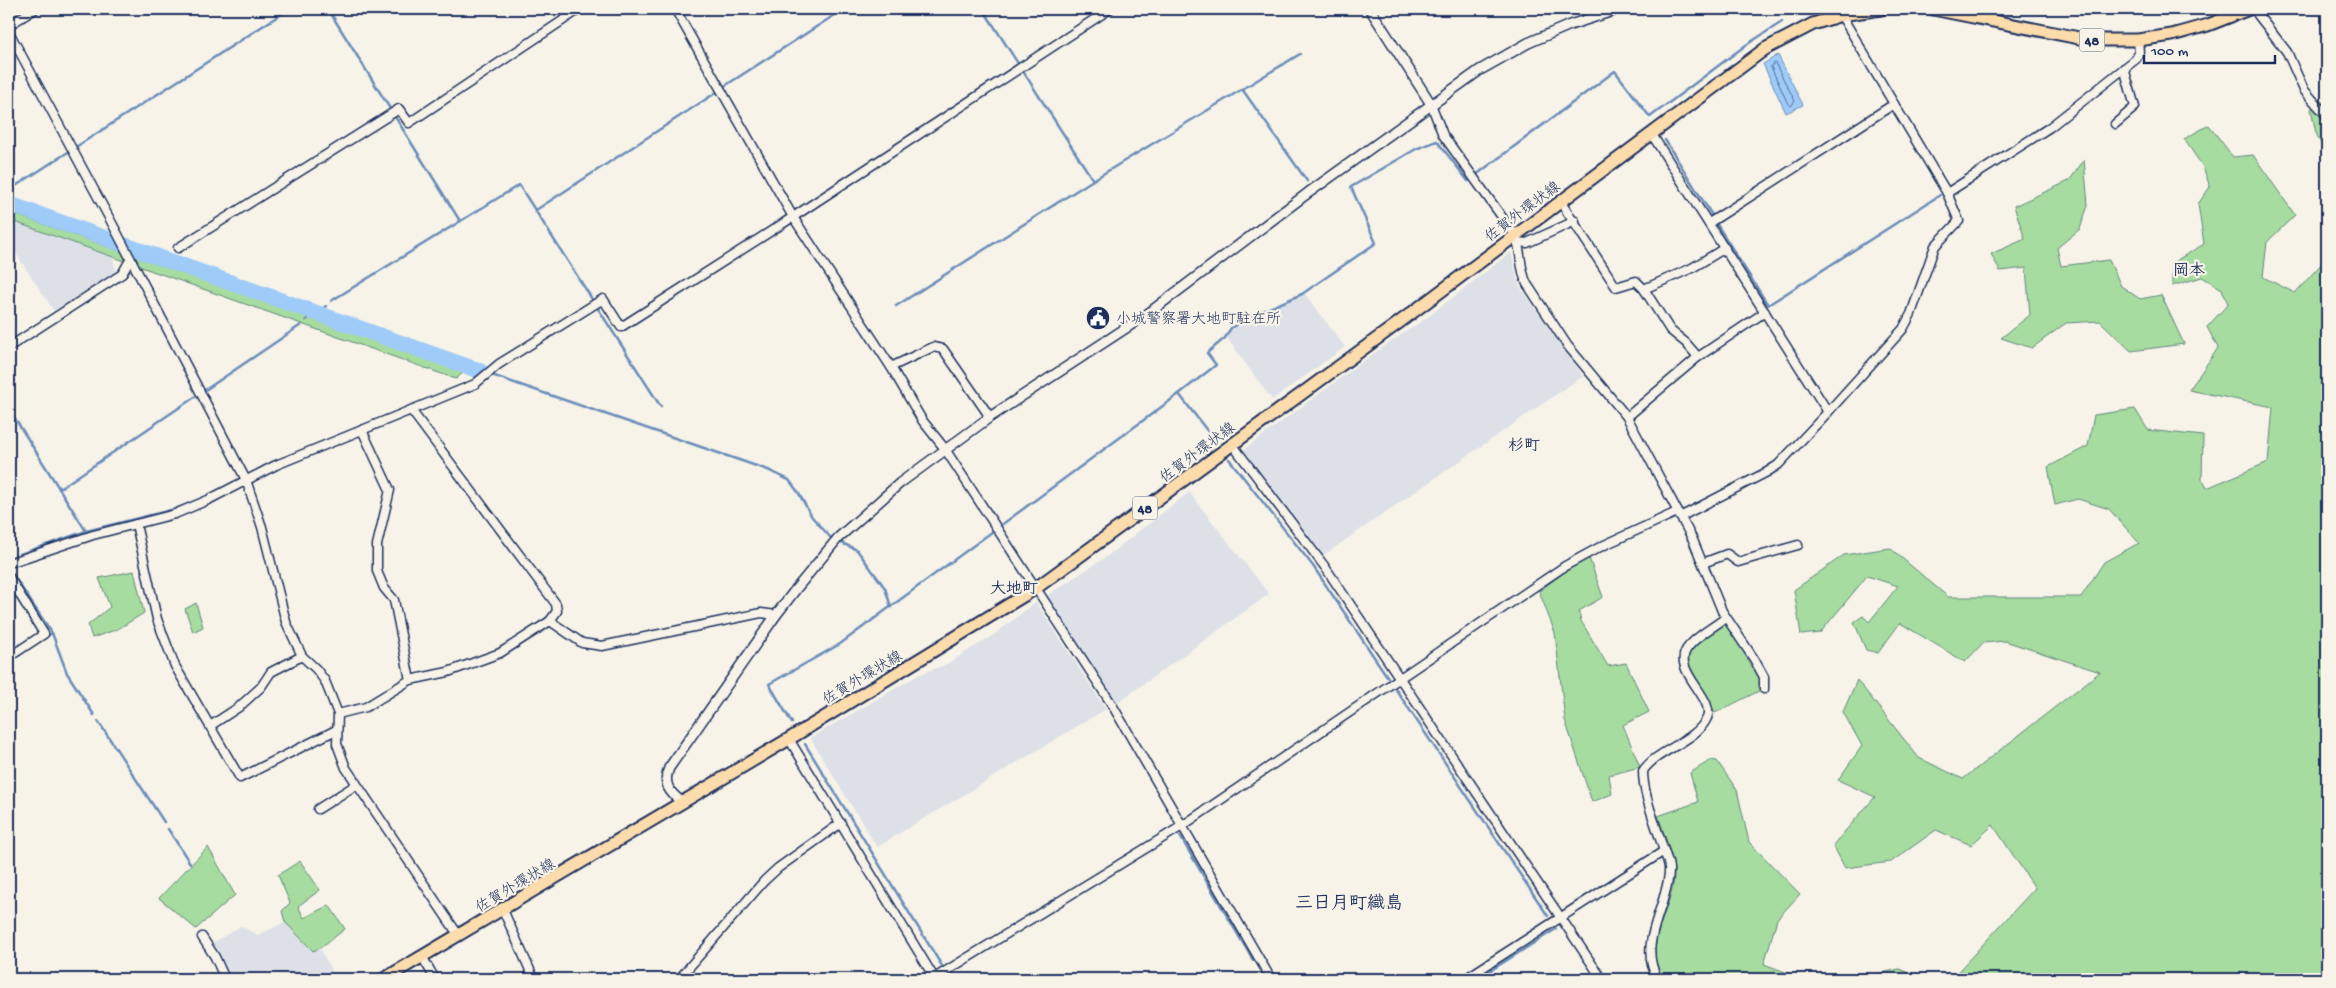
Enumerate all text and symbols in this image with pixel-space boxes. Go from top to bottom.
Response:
road number: 48 [2080,28,2104,52]
scale bar [2144,32,2275,64]
text: 100 m [2150,43,2189,61]
street label: 佐賀外環状線 [1481,178,1565,247]
district label: 岡本 [2173,261,2205,282]
public building icon: 小城警察署大地町駐在所 [1085,305,1111,331]
place label: 小城警察署大地町駐在所 [1116,310,1281,329]
street label: 佐賀外環状線 [1156,419,1240,488]
district label: 杉町 [1508,437,1540,457]
road number: 48 [1132,496,1158,520]
district label: 大地町 [990,580,1038,600]
street label: 佐賀外環状線 [819,647,906,710]
street label: 佐賀外環状線 [472,855,559,918]
district label: 三日月町織島 [1295,893,1403,915]

